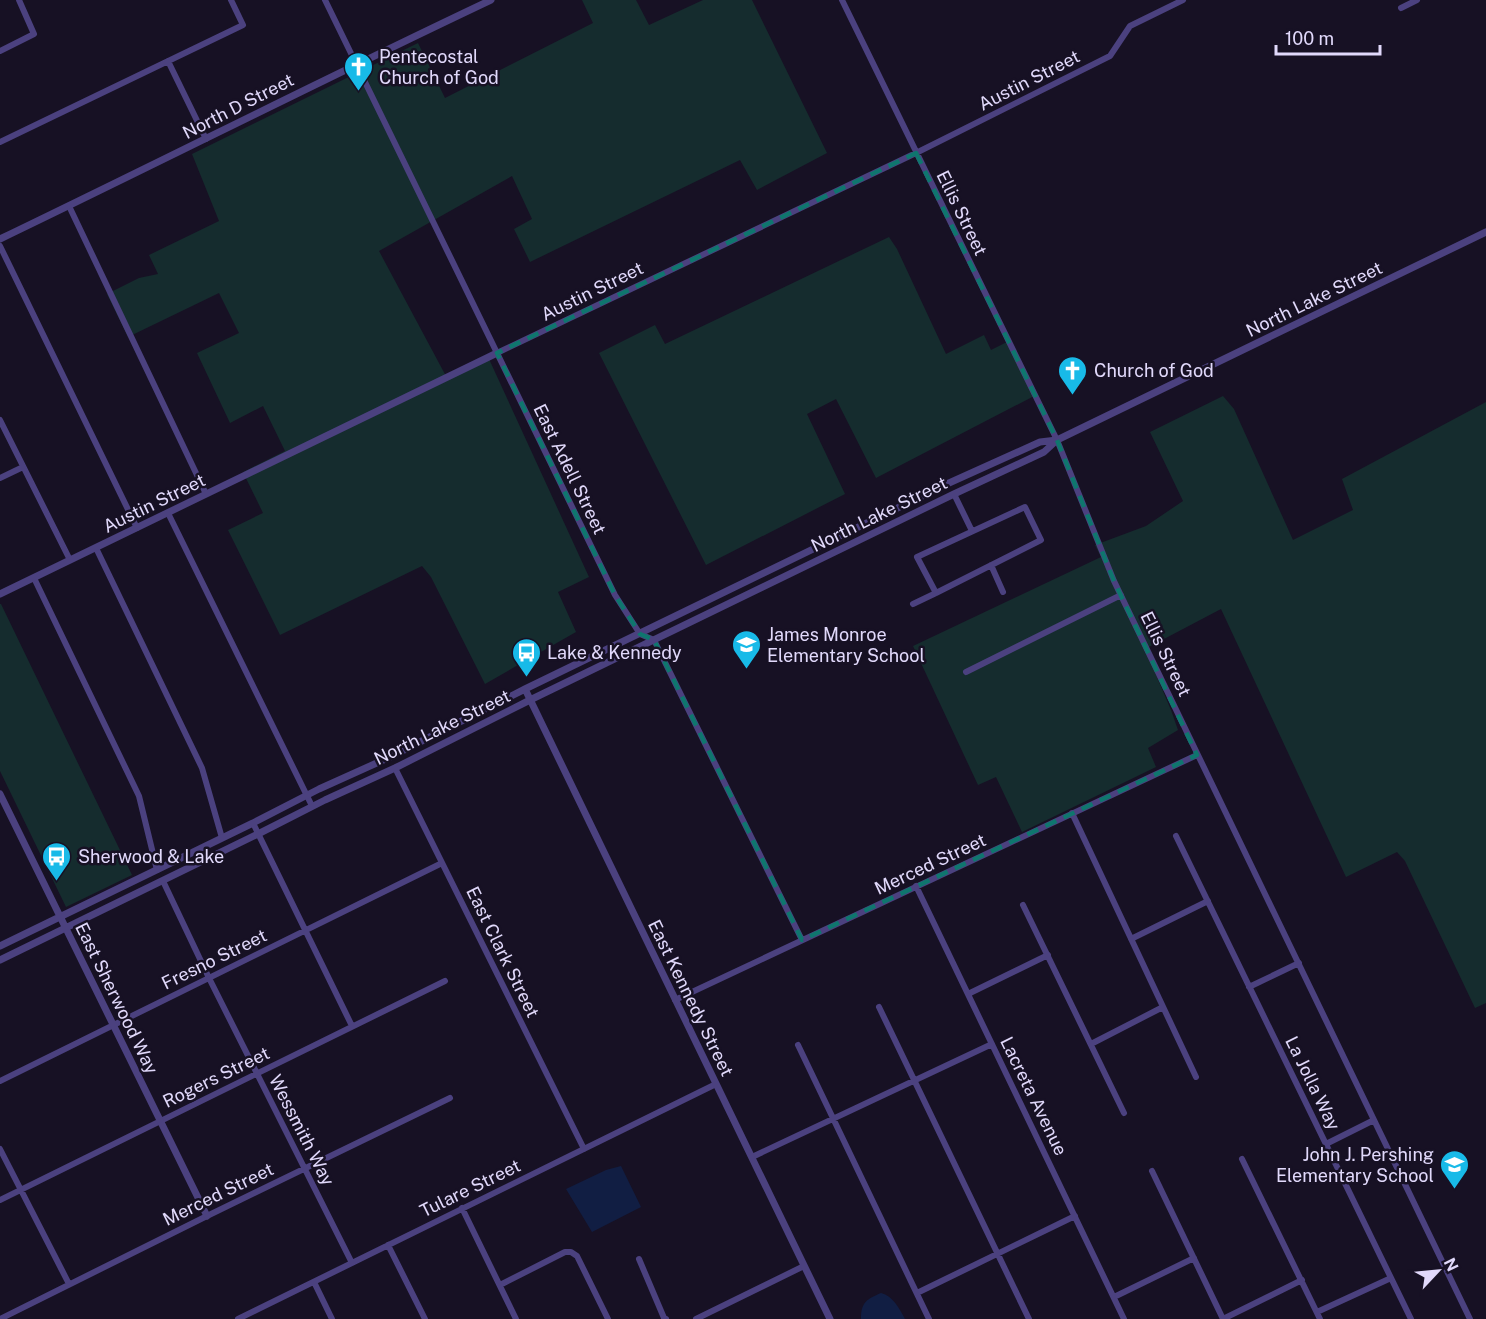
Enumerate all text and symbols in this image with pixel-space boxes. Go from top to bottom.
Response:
scale bar [1276,18,1380,56]
text: 100 m [1285,28,1334,49]
street label: Austin Street [975,45,1083,115]
place label: Pentecostal Church of God [379,46,499,88]
church icon: Pentecostal Church of God [342,50,374,92]
street label: North D Street [179,69,297,143]
street label: Ellis Street [932,167,992,259]
street label: Austin Street [538,257,646,325]
street label: North Lake Street [1242,257,1386,341]
church icon: Church of God [1057,354,1089,396]
place label: Church of God [1094,360,1214,381]
street label: East Adell Street [529,400,611,538]
street label: Austin Street [100,469,208,537]
street label: North Lake Street [807,472,951,556]
street label: Ellis Street [1136,608,1196,700]
place label: James Monroe Elementary School [767,624,925,666]
school or university icon: James Monroe Elementary School [730,628,762,670]
bus stop icon: Lake & Kennedy [510,636,542,678]
place label: Lake & Kennedy [547,642,682,663]
street label: North Lake Street [370,685,514,769]
street label: Merced Street [871,829,989,899]
bus stop icon: Sherwood & Lake [41,840,73,882]
place label: Sherwood & Lake [78,846,224,867]
street label: East Clark Street [462,883,544,1021]
street label: East Kennedy Street [644,916,738,1080]
street label: East Sherwood Way [71,919,163,1077]
street label: Fresno Street [158,925,270,993]
street label: Lacreta Avenue [996,1033,1072,1159]
street label: La Jolla Way [1281,1033,1345,1134]
street label: Rogers Street [159,1042,273,1112]
street label: Wessmith Way [265,1071,339,1189]
place label: John J. Pershing Elementary School [1276,1144,1434,1186]
school or university icon: John J. Pershing Elementary School [1439,1148,1471,1190]
street label: Tulare Street [416,1155,524,1221]
street label: Merced Street [159,1158,277,1230]
north arrow [1408,1241,1468,1301]
text: N [1440,1255,1462,1274]

